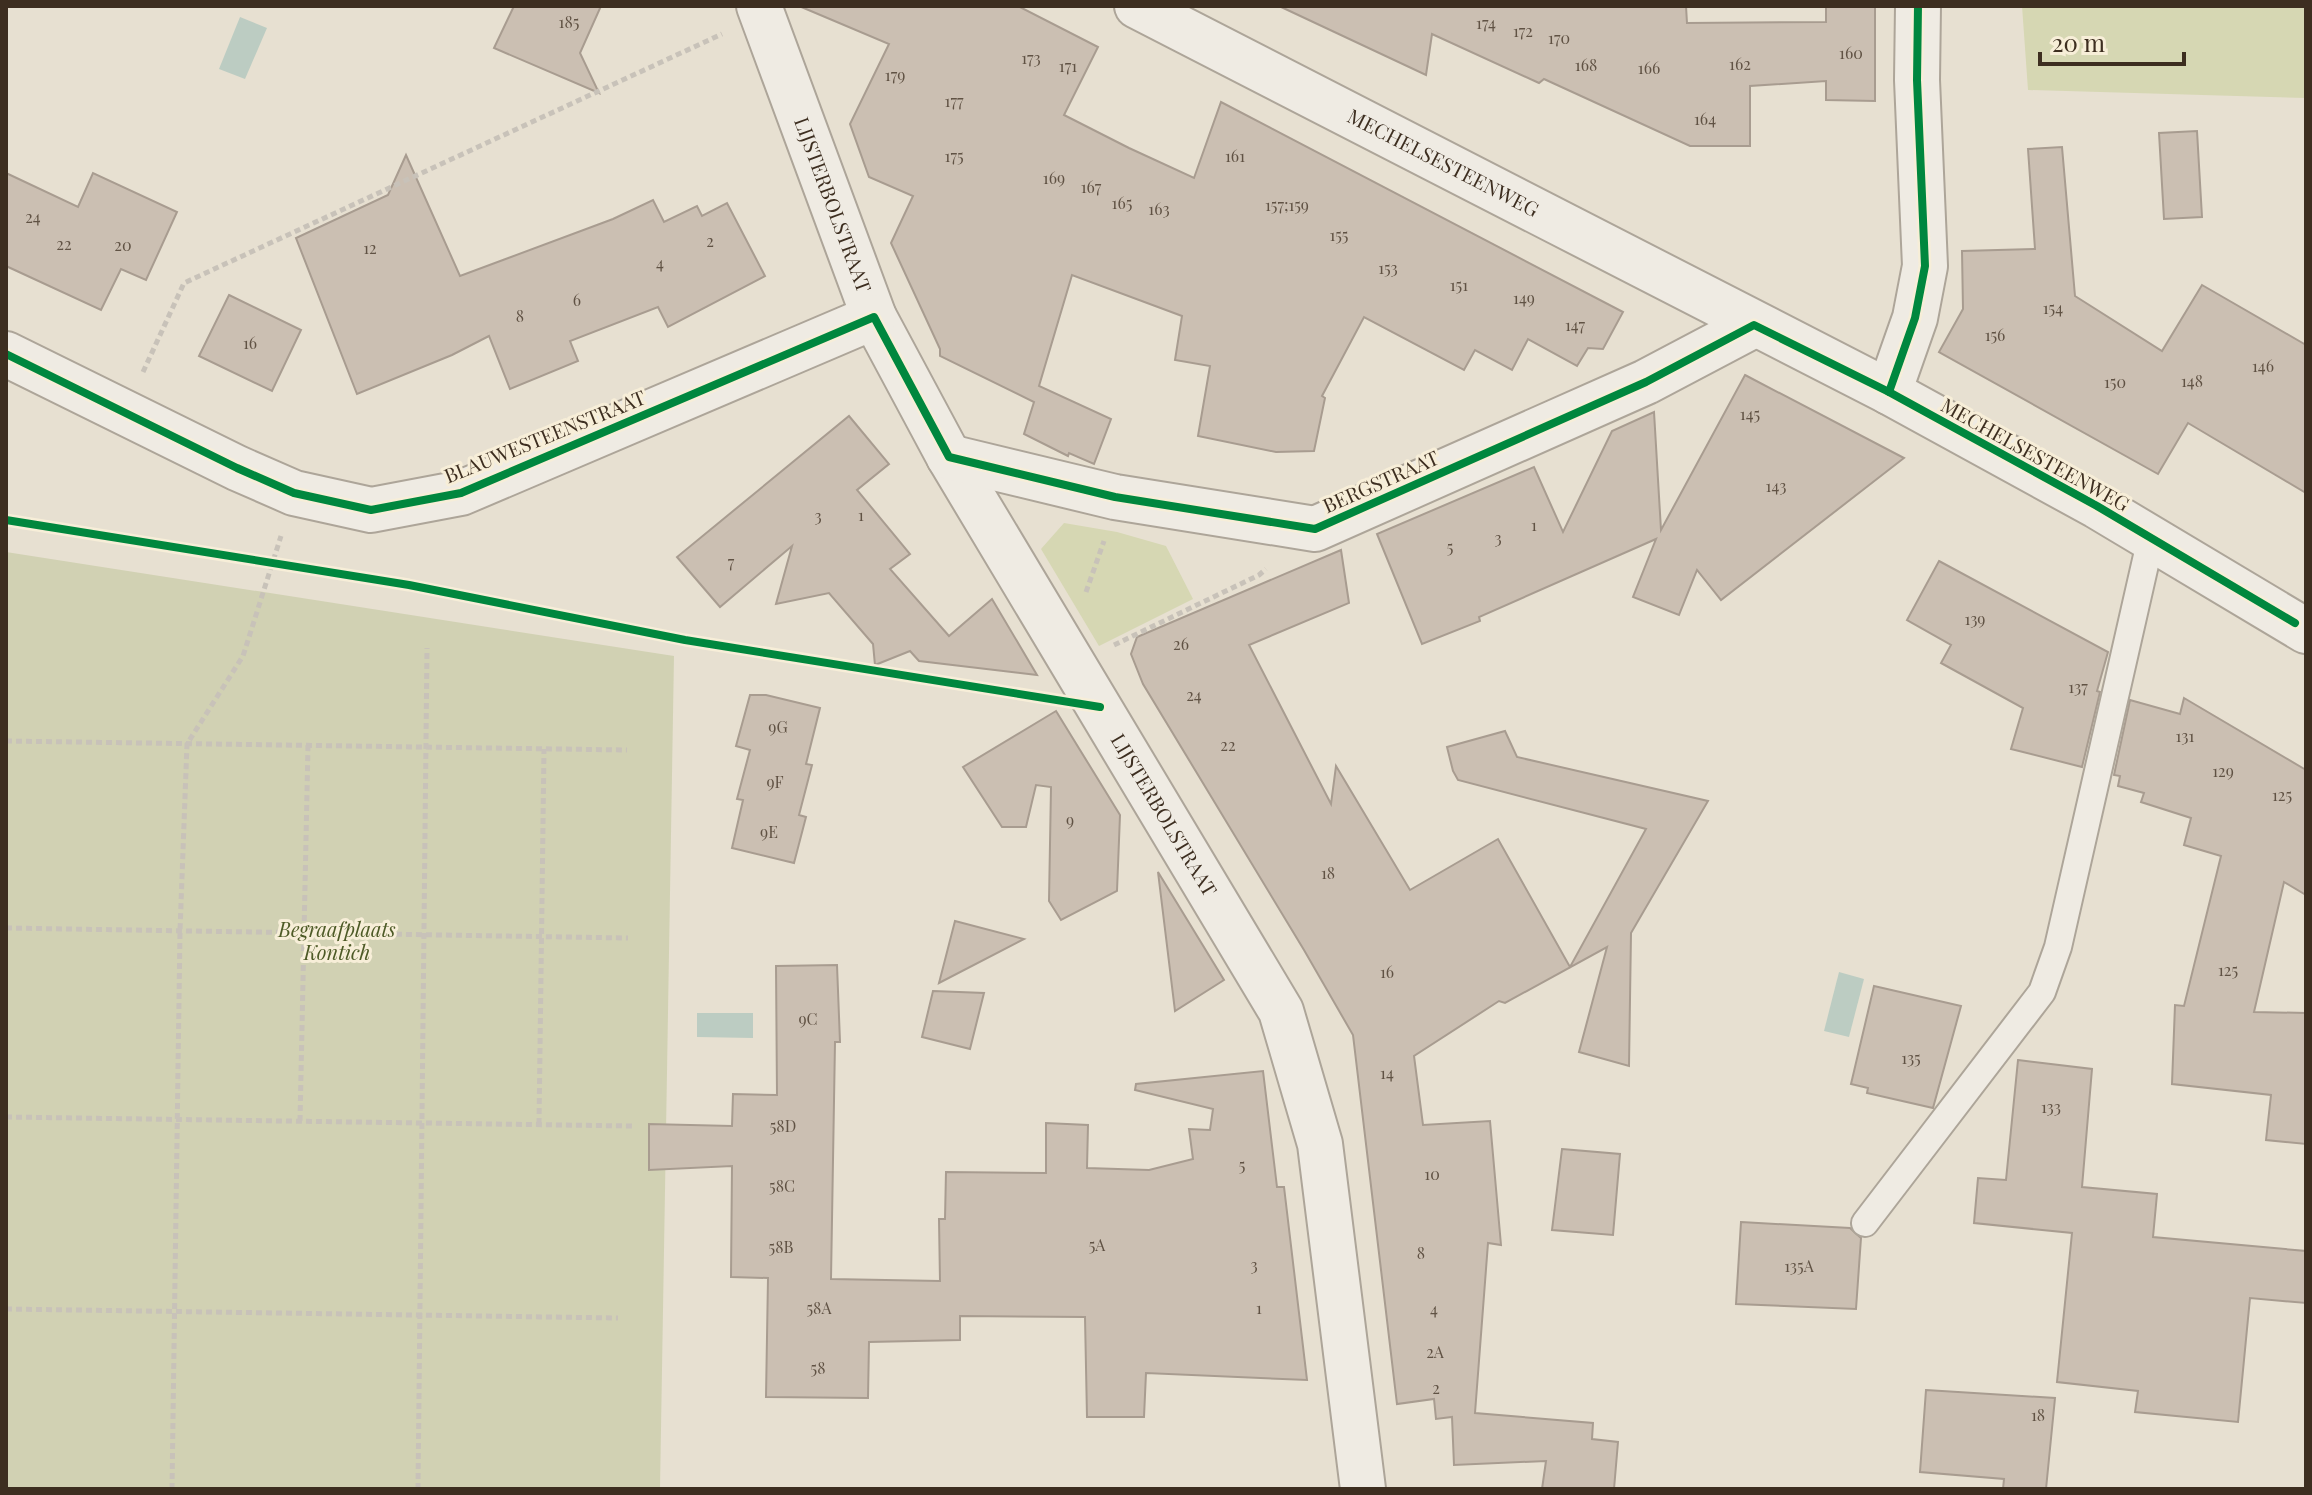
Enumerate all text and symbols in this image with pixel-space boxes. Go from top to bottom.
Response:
house number: 185 [559,11,579,32]
house number: 174 [1476,12,1496,33]
scale bar [2040,16,2184,66]
house number: 172 [1513,20,1533,41]
text: 20 m [2052,26,2105,58]
house number: 170 [1548,27,1570,48]
house number: 160 [1839,42,1863,63]
house number: 173 [1021,47,1041,68]
house number: 162 [1729,53,1751,74]
house number: 168 [1575,54,1597,75]
house number: 171 [1059,55,1077,76]
house number: 166 [1638,57,1660,78]
house number: 179 [885,64,905,85]
house number: 177 [945,90,964,111]
street label: MECHELSESTEENWEG [1343,101,1544,222]
house number: 164 [1694,108,1716,129]
street label: LIJSTERBOLSTRAAT [789,113,879,296]
house number: 175 [944,145,964,166]
house number: 161 [1225,145,1245,166]
house number: 169 [1043,167,1065,188]
house number: 167 [1081,176,1102,197]
house number: 165 [1112,192,1132,213]
house number: 157;159 [1265,194,1309,215]
house number: 163 [1148,198,1170,219]
house number: 24 [25,206,41,227]
house number: 155 [1329,224,1349,245]
house number: 2 [706,230,714,251]
house number: 22 [56,233,72,254]
house number: 20 [114,234,132,255]
house number: 12 [363,237,377,258]
house number: 4 [656,252,664,273]
house number: 153 [1378,257,1398,278]
house number: 151 [1450,274,1468,295]
house number: 149 [1513,287,1535,308]
house number: 6 [573,289,581,310]
house number: 154 [2043,297,2063,318]
house number: 8 [516,305,524,326]
house number: 147 [1565,314,1586,335]
house number: 156 [1985,324,2005,345]
house number: 16 [243,332,257,353]
house number: 146 [2252,355,2274,376]
house number: 148 [2181,370,2203,391]
house number: 150 [2104,371,2126,392]
street label: BLAUWESTEENSTRAAT [440,383,649,488]
street label: MECHELSESTEENWEG [1937,391,2135,517]
house number: 145 [1740,403,1760,424]
street label: BERGSTRAAT [1318,443,1443,518]
house number: 143 [1766,475,1786,496]
house number: 1 [858,504,864,525]
house number: 3 [814,505,822,526]
house number: 1 [1531,514,1537,535]
house number: 3 [1494,527,1502,548]
house number: 5 [1447,536,1453,557]
house number: 7 [728,551,735,572]
house number: 139 [1964,608,1986,629]
house number: 26 [1173,633,1189,654]
house number: 137 [2068,676,2088,697]
house number: 24 [1186,684,1202,705]
house number: 9G [768,716,788,737]
house number: 131 [2176,725,2194,746]
street label: LIJSTERBOLSTRAAT [1106,728,1224,901]
house number: 22 [1220,734,1236,755]
house number: 129 [2212,760,2234,781]
house number: 9F [766,771,784,792]
house number: 125 [2272,784,2292,805]
house number: 9 [1066,809,1074,830]
house number: 9E [760,821,778,842]
house number: 18 [1321,862,1335,883]
park label: Begraafplaats Kontich [277,915,396,965]
house number: 125 [2218,959,2238,980]
house number: 16 [1380,961,1394,982]
house number: 9C [798,1008,818,1029]
house number: 135 [1901,1047,1921,1068]
house number: 14 [1380,1062,1394,1083]
house number: 133 [2041,1096,2061,1117]
house number: 58D [770,1115,796,1136]
house number: 5 [1239,1154,1245,1175]
house number: 10 [1424,1163,1440,1184]
house number: 58C [769,1175,795,1196]
house number: 5A [1089,1234,1106,1255]
house number: 58B [769,1236,793,1257]
house number: 8 [1417,1242,1425,1263]
house number: 3 [1250,1254,1258,1275]
house number: 135A [1784,1255,1815,1276]
house number: 58A [806,1297,832,1318]
house number: 1 [1256,1297,1262,1318]
house number: 4 [1430,1298,1438,1319]
house number: 2A [1426,1341,1445,1362]
house number: 58 [811,1357,825,1378]
house number: 2 [1432,1377,1440,1398]
house number: 18 [2031,1404,2045,1425]

